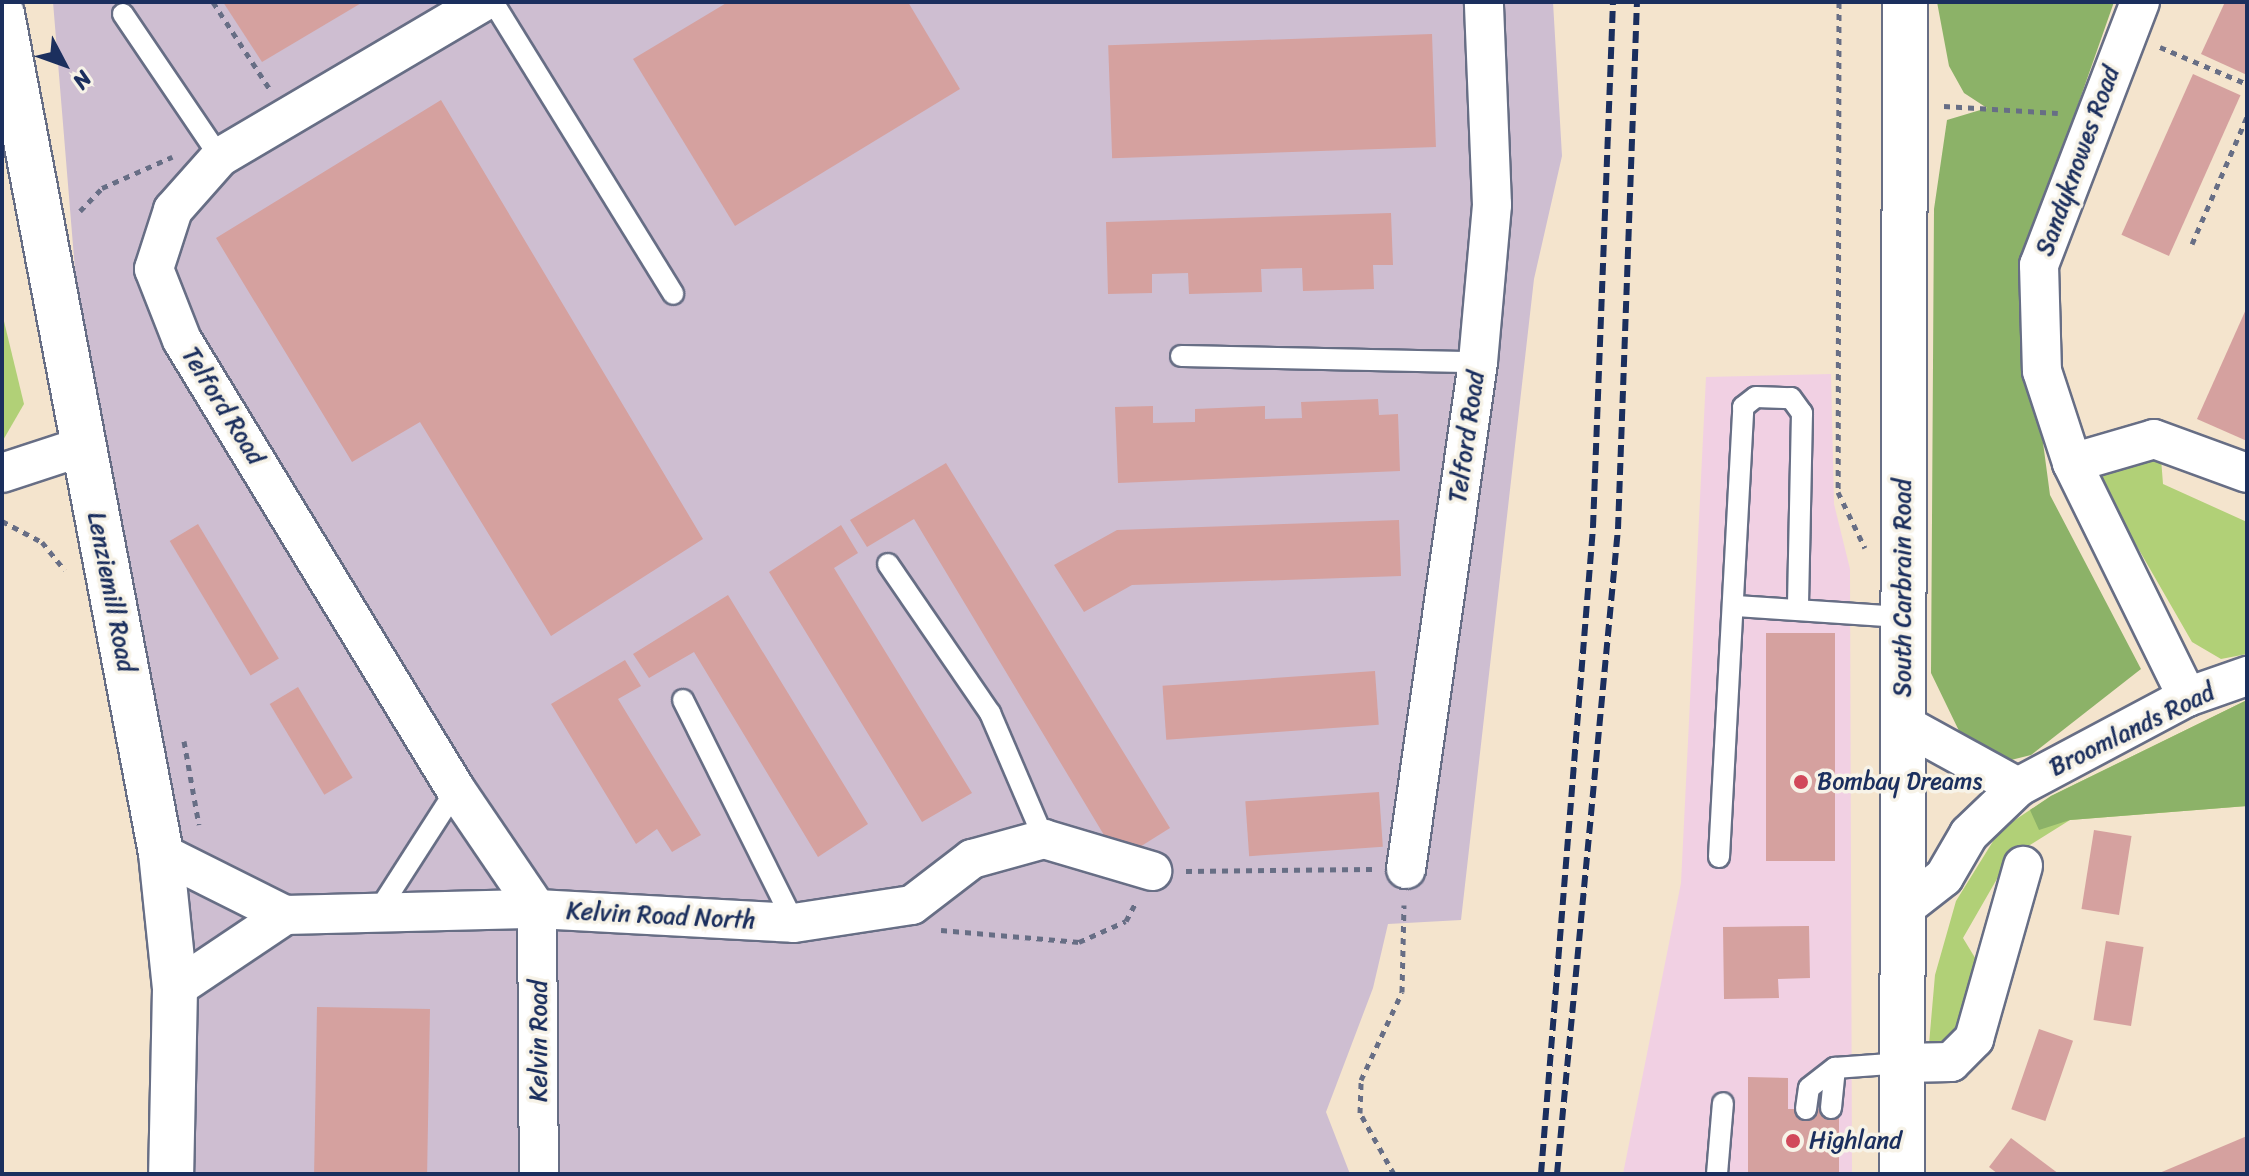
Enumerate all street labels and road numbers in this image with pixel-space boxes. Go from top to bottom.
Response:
street label: Sandyknowes Road [2030,62,2126,260]
street label: Telford Road [176,342,270,470]
street label: Telford Road [1443,369,1491,505]
street label: South Carbrain Road [1889,479,1917,697]
street label: Lenziemill Road [81,510,141,674]
street label: Broomlands Road [2045,678,2219,782]
street label: Kelvin Road North [565,897,757,935]
street label: Kelvin Road [525,980,553,1102]

